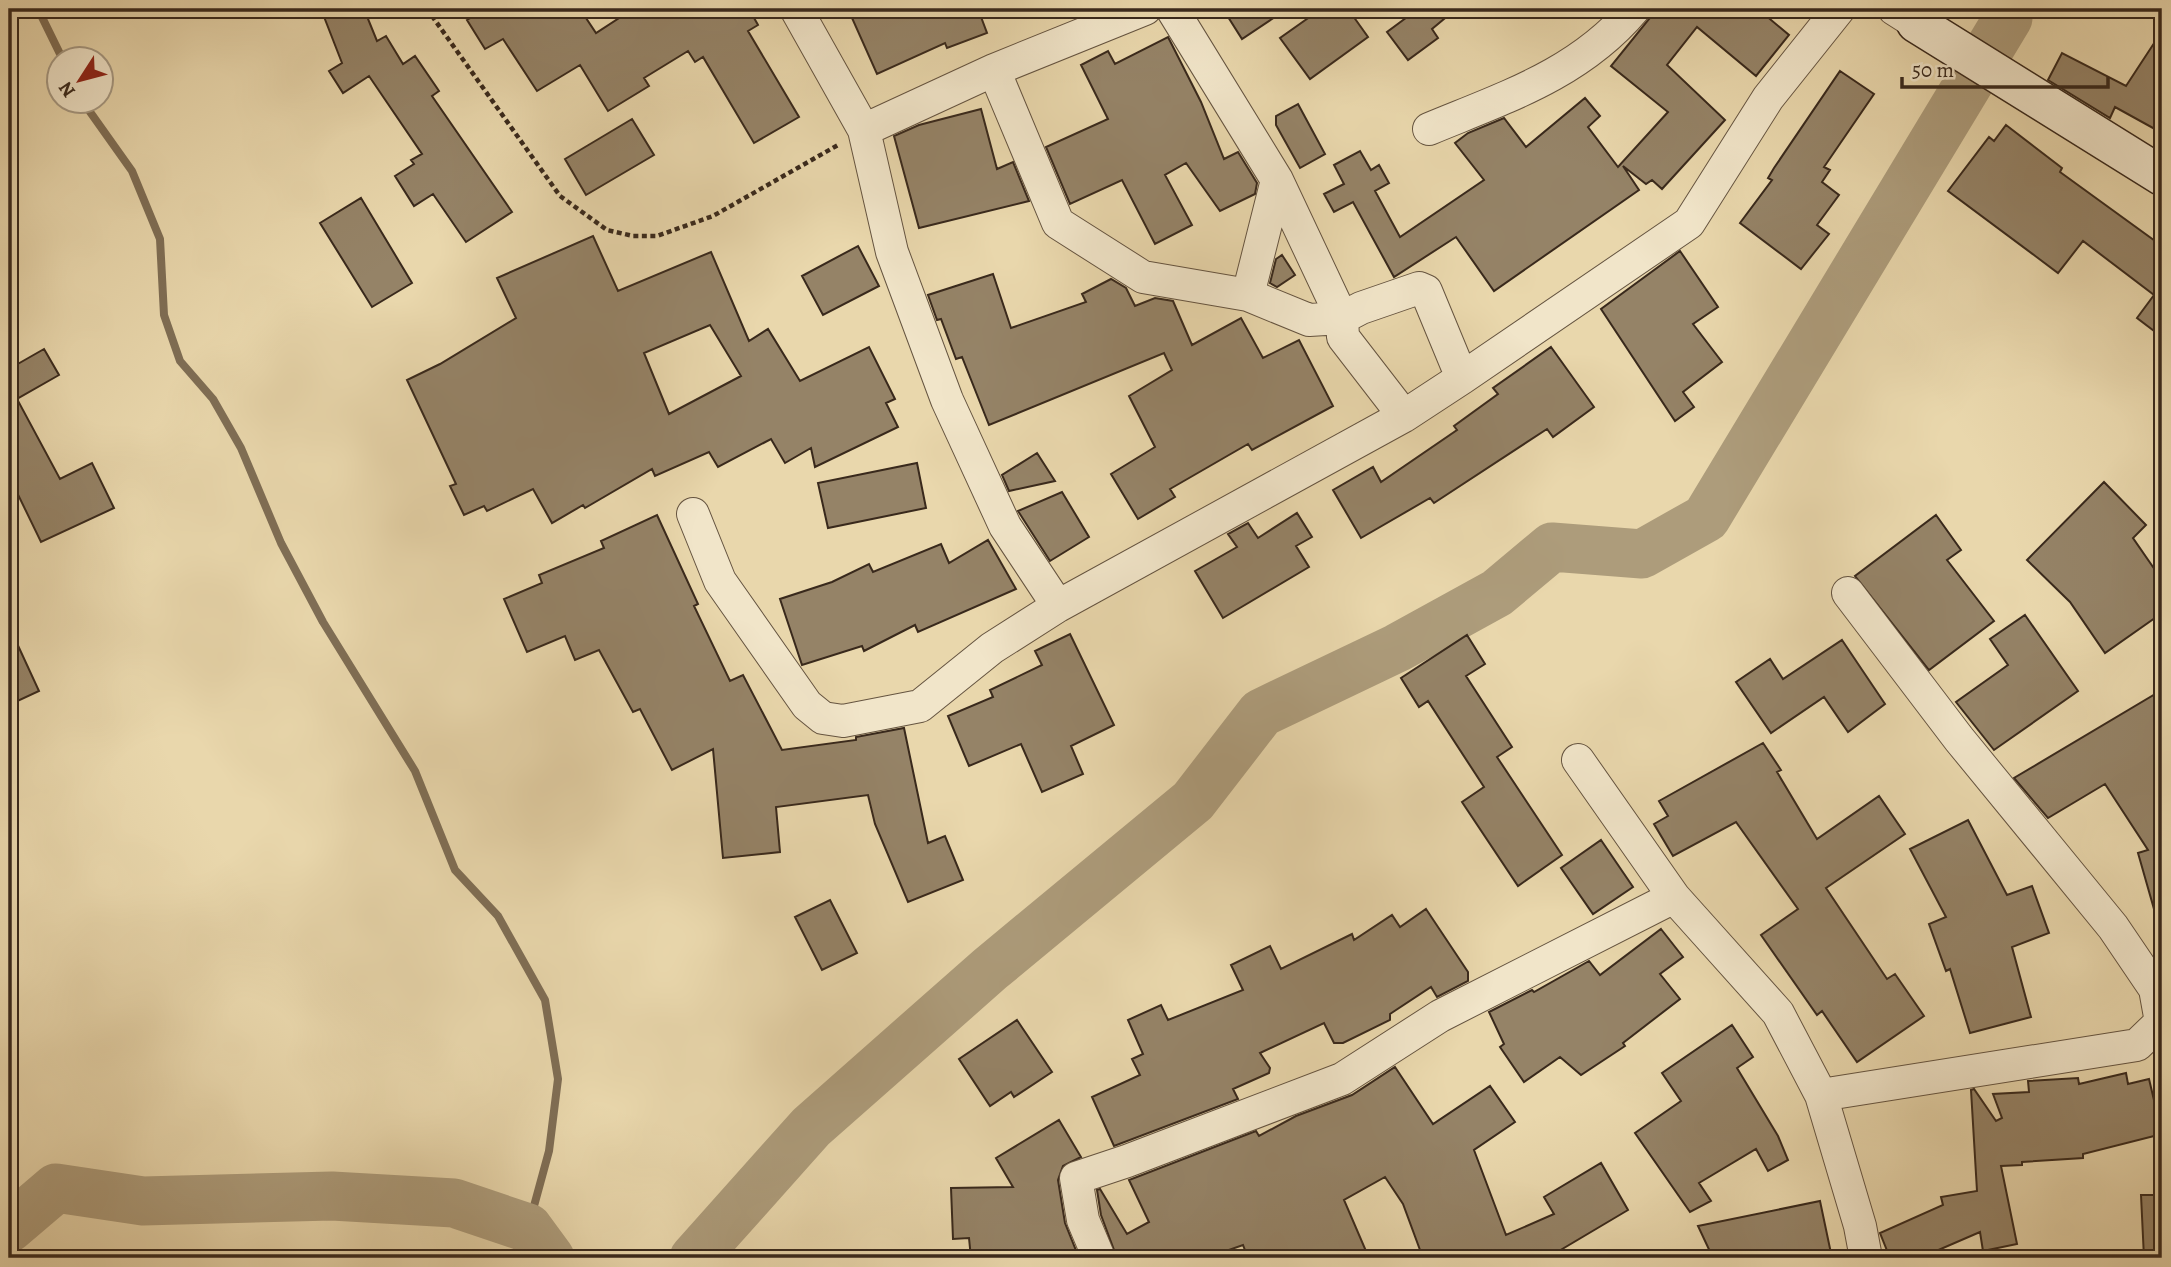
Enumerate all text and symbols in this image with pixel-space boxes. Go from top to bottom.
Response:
north arrow [46,46,116,116]
scale bar [1902,46,2108,90]
text: 50 m [1912,56,1954,84]
text: N [52,76,82,103]

